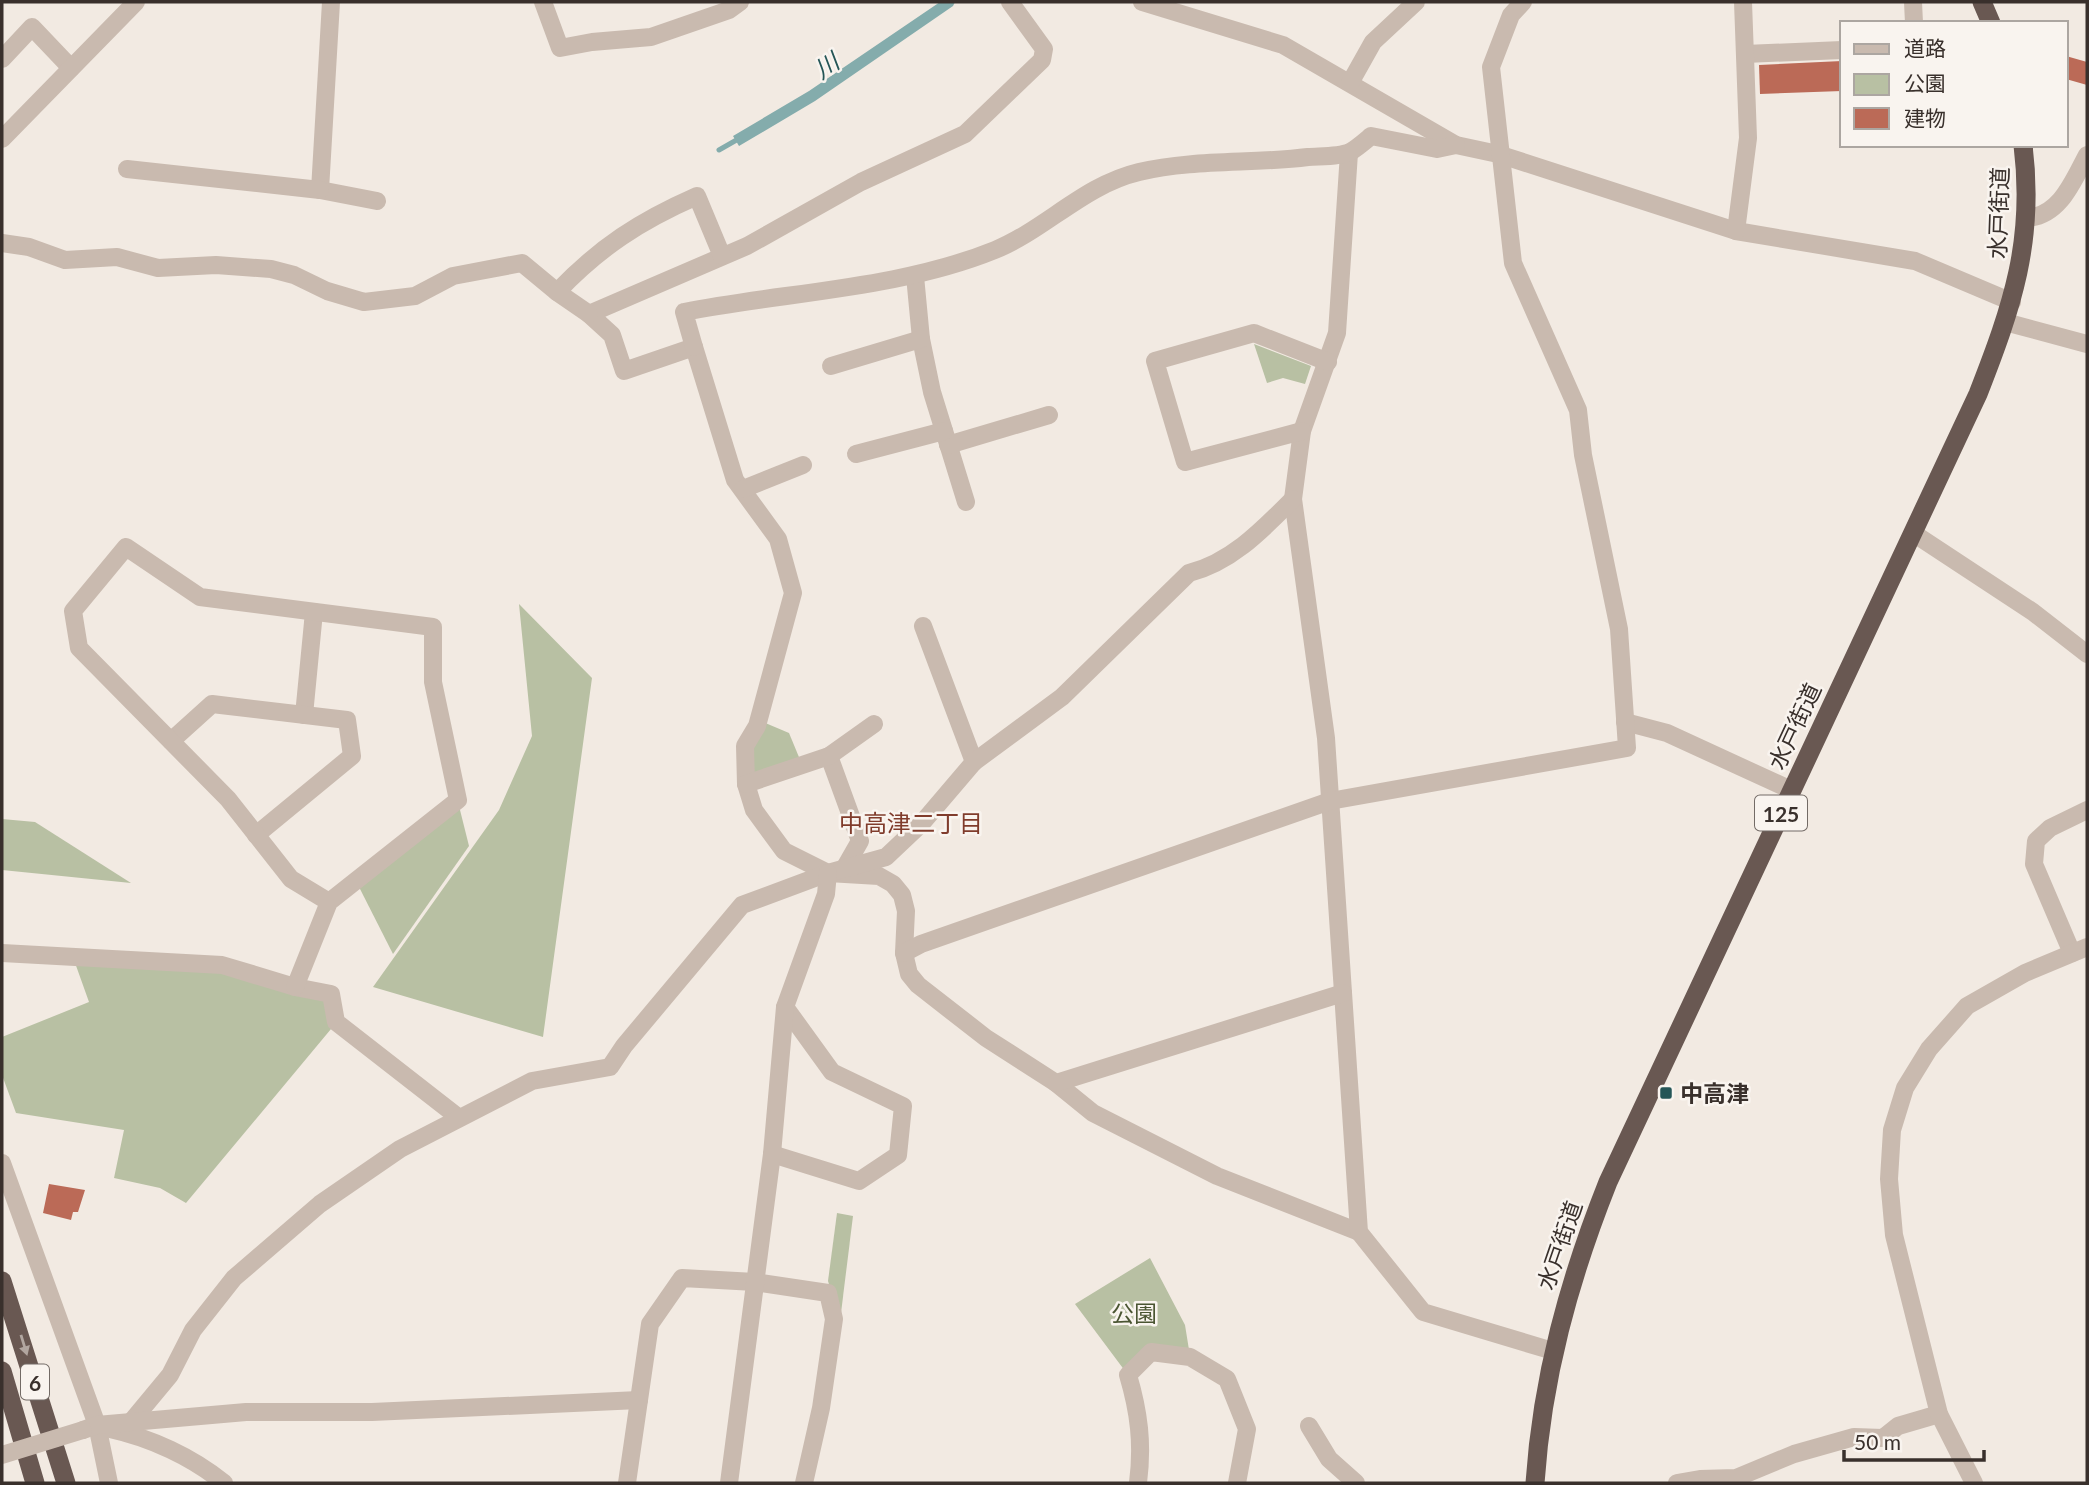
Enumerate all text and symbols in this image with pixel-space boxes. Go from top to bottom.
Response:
legend [1840,21,2068,147]
text: 道路 [1904,35,1946,60]
water label: 川 [808,45,847,84]
text: 公園 [1904,70,1946,95]
text: 建物 [1904,105,1946,130]
street label: 水戸街道 [1982,167,2014,259]
street label: 水戸街道 [1762,678,1826,774]
road number: 125 [1755,796,1807,830]
district label: 中高津二丁目 [839,808,983,837]
place label: 中高津 [1680,1079,1749,1107]
marker: 中高津 [1658,1085,1674,1101]
street label: 水戸街道 [1531,1197,1587,1293]
park label: 公園 [1111,1299,1157,1327]
one-way arrow [19,1335,29,1356]
road number: 6 [21,1364,49,1400]
scale bar [1844,1418,1984,1462]
text: 50 m [1854,1429,1901,1454]

